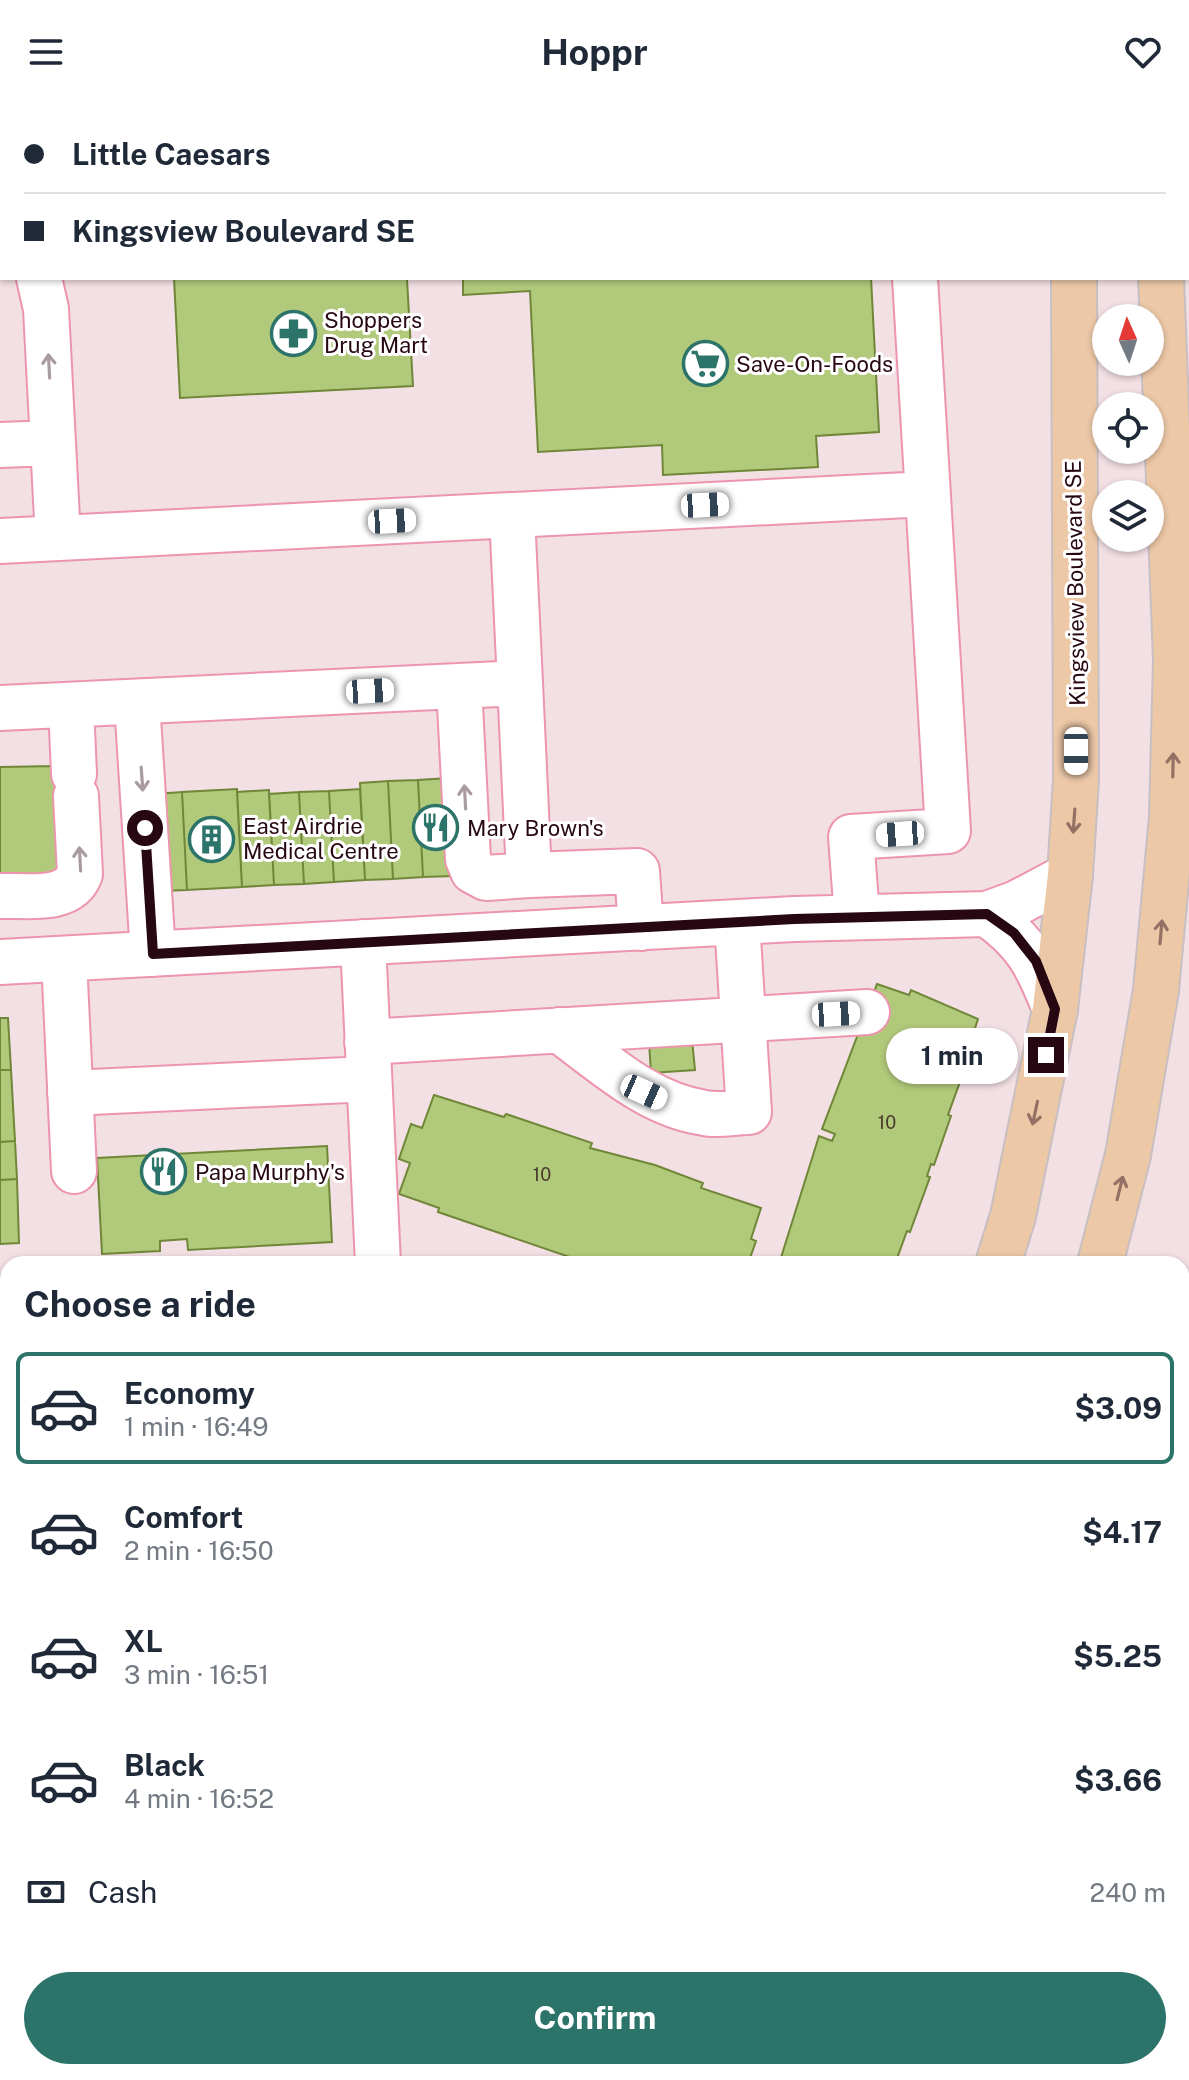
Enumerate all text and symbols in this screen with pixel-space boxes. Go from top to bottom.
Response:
icon: menu [24,30,68,74]
icon: heart [1121,30,1165,74]
text: Hoppr [541,31,648,73]
text: Little Caesars [72,136,271,172]
text: Kingsview Boulevard SE [72,213,415,249]
north arrow [1092,304,1164,376]
map controls [1092,304,1164,552]
place label: Shoppers Drug Mart [324,307,428,358]
pharmacy icon: Shoppers Drug Mart [269,309,317,357]
supermarket icon: Save-On-Foods [681,340,729,388]
place label: Save-On-Foods [736,351,893,377]
one-way arrow [42,353,57,380]
button: locate [1092,392,1164,464]
street label: Kingsview Boulevard SE [1060,460,1090,706]
button: layers [1092,480,1164,552]
car [680,492,730,518]
car [367,508,417,534]
car [345,678,395,704]
car [1064,727,1088,775]
one-way arrow [1166,752,1181,779]
one-way arrow [135,766,150,792]
one-way arrow [457,784,472,811]
restaurant icon: Mary Brown's [412,804,460,852]
one-way arrow [1066,807,1081,833]
route start [127,810,163,846]
place label: East Airdrie Medical Centre [243,813,399,864]
building icon: East Airdrie Medical Centre [188,815,236,863]
place label: Mary Brown's [467,815,604,841]
car [875,820,925,848]
one-way arrow [72,846,87,873]
one-way arrow [1154,919,1169,946]
car [811,1001,861,1027]
callout: 1 min [886,1027,1018,1083]
route end [1028,1037,1064,1073]
text: 1 min [921,1040,983,1071]
car [617,1071,671,1113]
one-way arrow [1027,1100,1042,1125]
house number: 10 [878,1112,896,1133]
restaurant icon: Papa Murphy's [140,1148,188,1196]
place label: Papa Murphy's [195,1159,345,1185]
house number: 10 [533,1164,551,1185]
one-way arrow [1113,1176,1128,1202]
text: Choose a ride [24,1283,256,1325]
icon: car [28,1372,100,1444]
text: Economy [124,1375,255,1411]
text: $3.09 [1075,1390,1162,1426]
text: 1 min · 16:49 [124,1411,268,1442]
icon: car [28,1496,100,1568]
text: Comfort [124,1499,243,1535]
text: $4.17 [1082,1514,1162,1550]
text: 2 min · 16:50 [124,1535,274,1566]
icon: car [28,1620,100,1692]
text: XL [124,1623,163,1659]
text: $5.25 [1073,1638,1162,1674]
text: 3 min · 16:51 [124,1659,269,1690]
icon: car [28,1744,100,1816]
text: Black [124,1747,205,1783]
text: $3.66 [1074,1762,1162,1798]
text: 4 min · 16:52 [124,1783,274,1814]
icon: cash [24,1870,68,1914]
text: Cash [88,1874,157,1910]
text: 240 m [1089,1877,1166,1908]
button: Confirm [24,1972,1166,2064]

